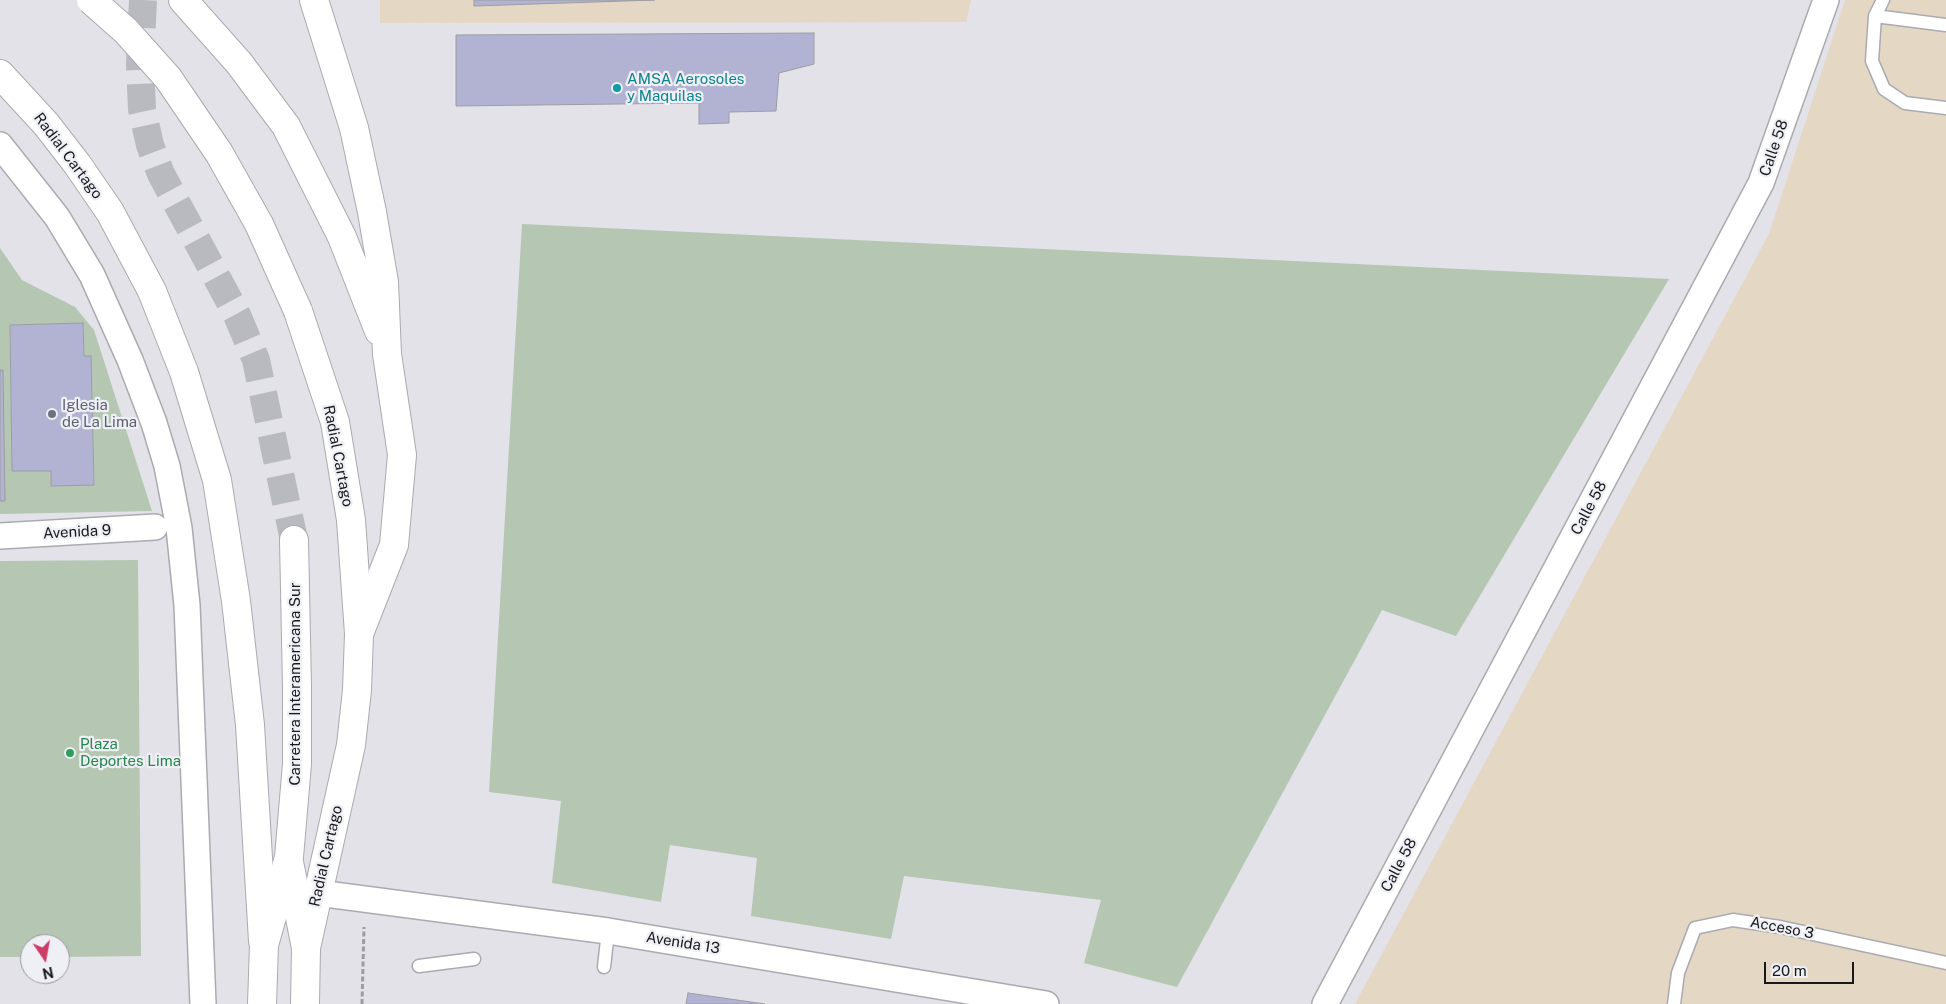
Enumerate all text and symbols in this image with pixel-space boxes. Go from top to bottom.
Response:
place label: AMSA Aerosoles y Maquilas [627,70,744,105]
marker: AMSA Aerosoles y Maquilas [611,82,623,94]
street label: Radial Cartago [30,109,106,203]
street label: Calle 58 [1756,117,1792,179]
place label: Iglesia de La Lima [62,396,137,431]
street label: Radial Cartago [319,404,357,508]
marker: Iglesia de La Lima [46,408,58,420]
street label: Calle 58 [1567,478,1611,538]
street label: Avenida 9 [42,521,112,543]
street label: Carretera Interamericana Sur [286,582,304,786]
place label: Plaza Deportes Lima [80,735,181,770]
marker: Plaza Deportes Lima [64,747,76,759]
street label: Radial Cartago [306,804,346,908]
street label: Calle 58 [1377,835,1421,895]
street label: Acceso 3 [1749,913,1815,943]
street label: Avenida 13 [645,928,721,958]
north arrow [20,934,70,984]
scale bar [1766,952,1856,984]
text: 20 m [1772,962,1807,979]
text: N [41,964,55,982]

